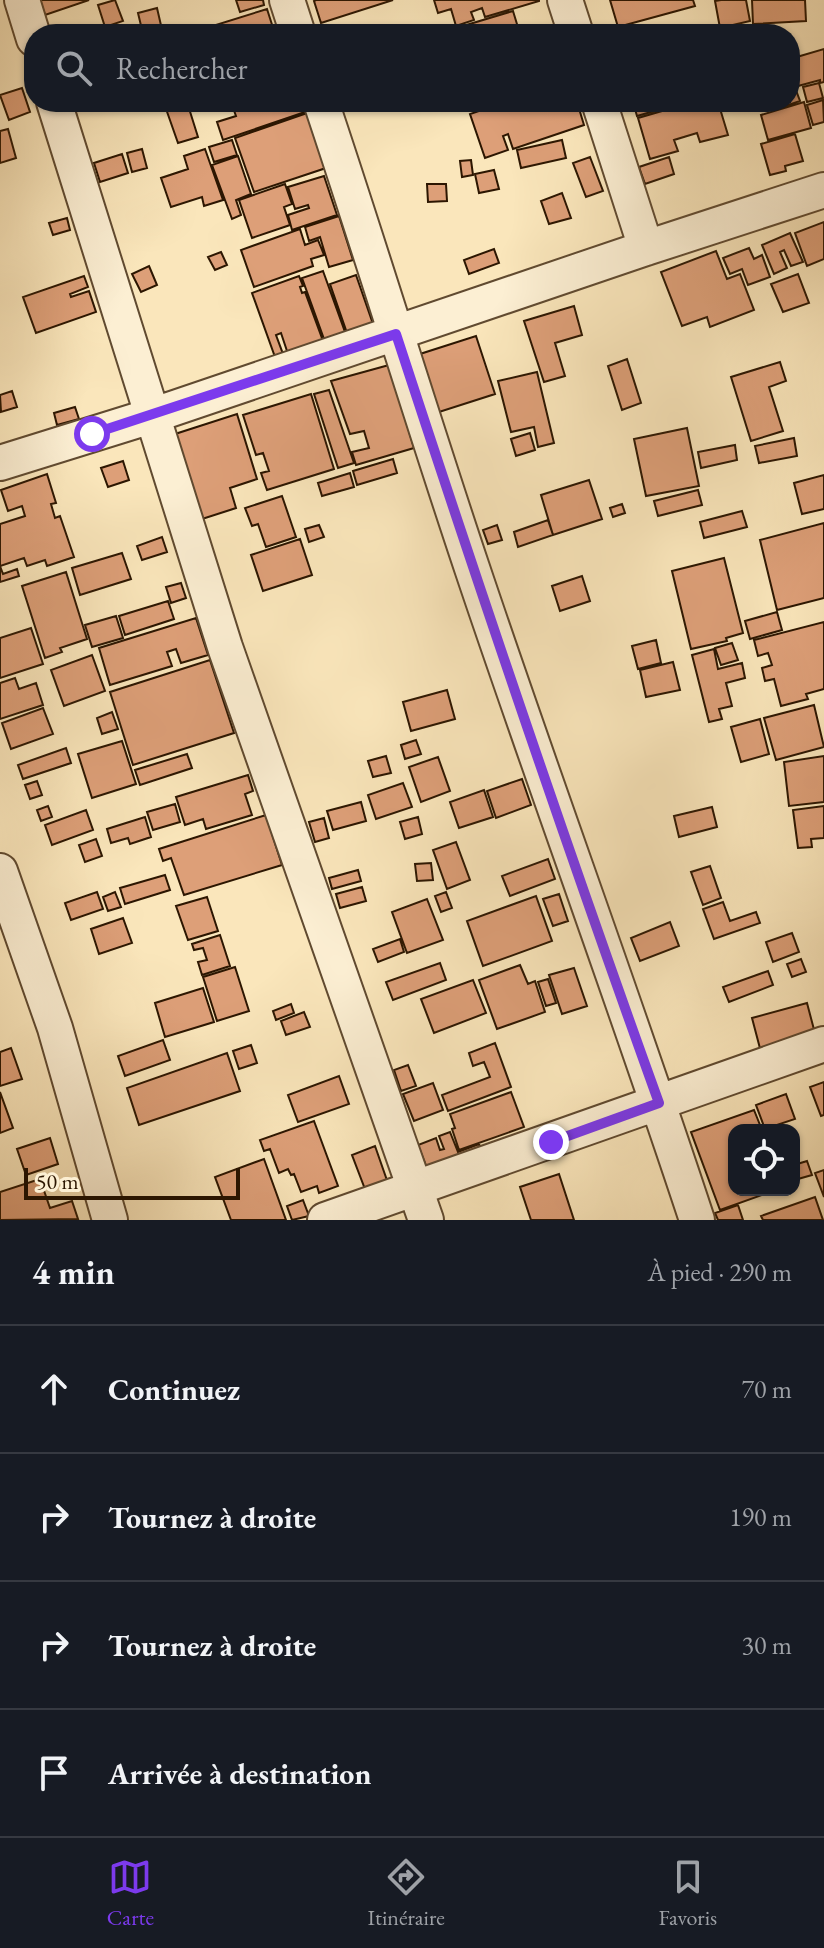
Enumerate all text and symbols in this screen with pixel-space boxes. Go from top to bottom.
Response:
search box [24,24,800,112]
icon: search [52,46,96,90]
text: Rechercher [116,49,248,88]
route start [74,416,110,452]
route end [533,1124,569,1160]
map controls [728,1124,800,1196]
button: locate [728,1124,800,1196]
scale bar [24,1164,240,1200]
text: 50 m [36,1167,79,1196]
text: 4 min [32,1250,115,1294]
text: À pied · 290 m [647,1255,792,1289]
icon: ahead [32,1367,76,1411]
text: Continuez [108,1370,240,1409]
text: 70 m [742,1372,792,1406]
icon: right [32,1495,76,1539]
text: Tournez à droite [108,1498,316,1537]
text: 190 m [729,1500,792,1534]
icon: right [32,1623,76,1667]
text: Tournez à droite [108,1626,316,1665]
text: 30 m [742,1628,792,1662]
icon: arrive [32,1751,76,1795]
text: Arrivée à destination [108,1754,371,1793]
tab: Carte [107,1855,154,1932]
tab: Itinéraire [368,1855,445,1932]
tab: Favoris [658,1855,717,1932]

